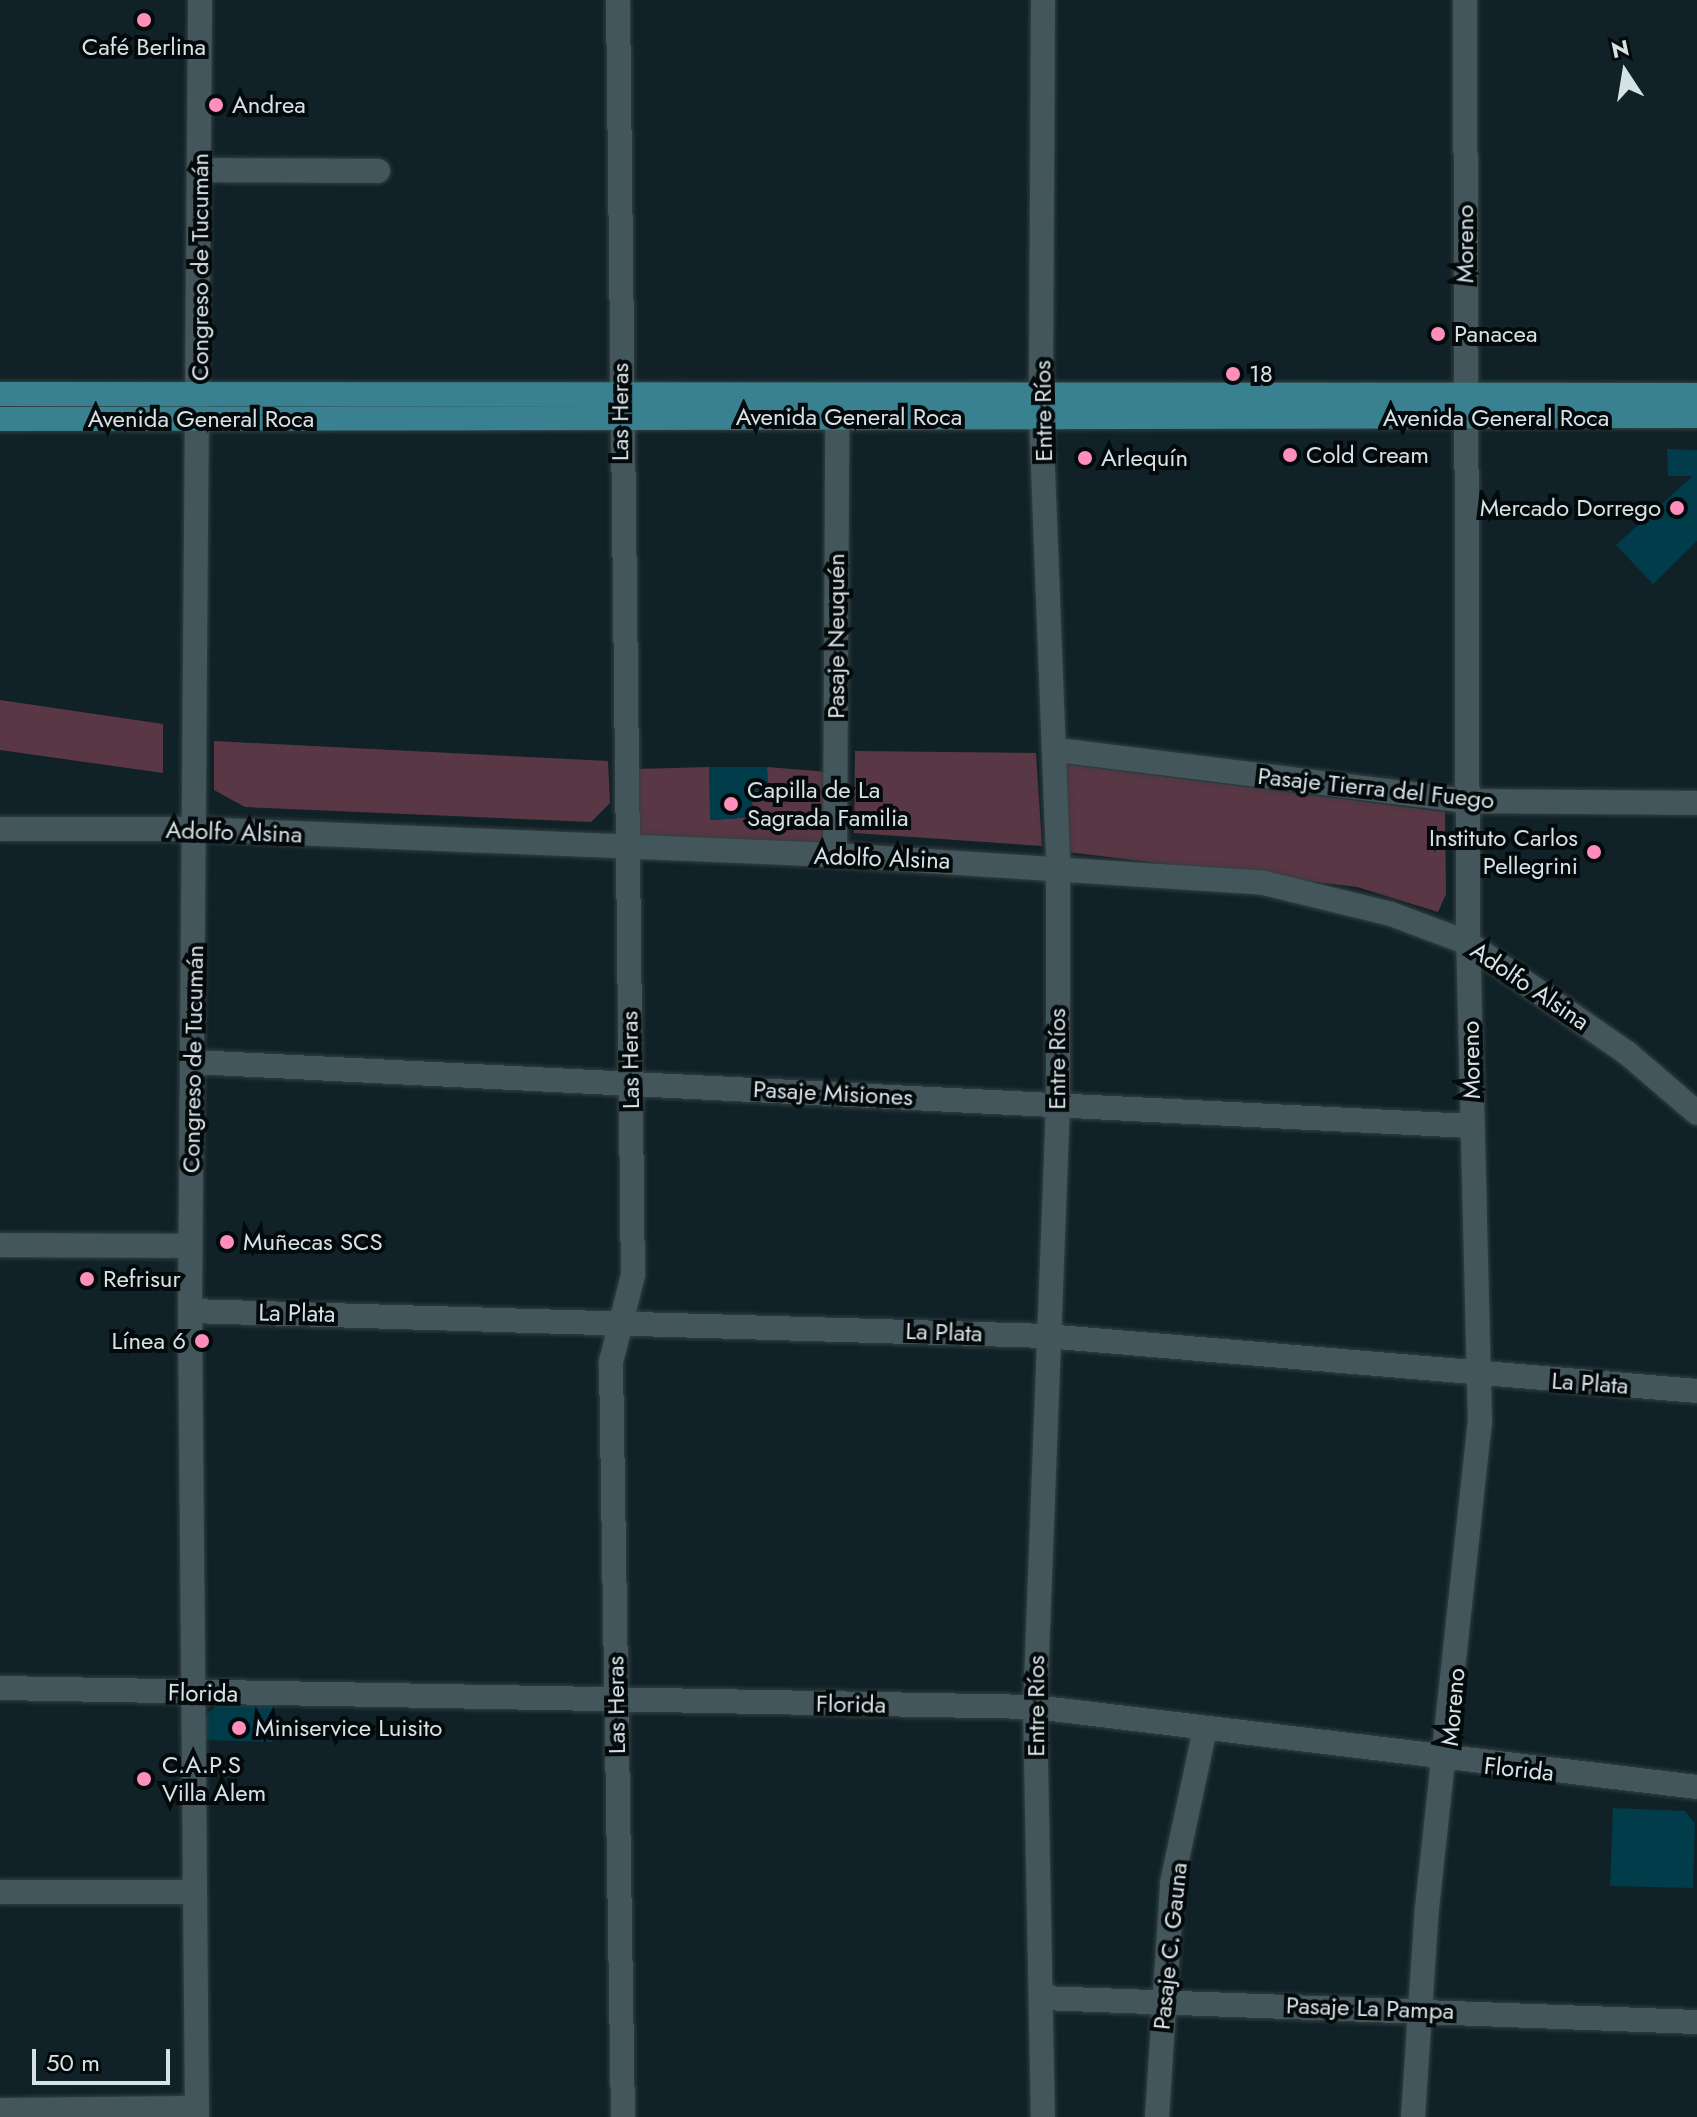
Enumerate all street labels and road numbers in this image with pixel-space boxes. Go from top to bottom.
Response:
street label: Congreso de Tucumán [186,153,214,381]
street label: Moreno [1451,205,1479,283]
street label: Entre Ríos [1028,360,1058,462]
street label: Las Heras [606,363,634,461]
street label: Avenida General Roca [736,403,962,431]
street label: Avenida General Roca [1383,404,1609,432]
street label: Avenida General Roca [88,405,314,433]
street label: Pasaje Neuquén [822,553,850,719]
street label: Pasaje Tierra del Fuego [1256,761,1496,815]
street label: Adolfo Alsina [165,815,303,849]
street label: Adolfo Alsina [813,841,951,875]
street label: Adolfo Alsina [1465,936,1595,1036]
street label: Congreso de Tucumán [177,945,209,1173]
street label: Entre Ríos [1043,1008,1071,1110]
street label: Las Heras [615,1011,645,1109]
street label: Moreno [1456,1021,1486,1099]
street label: Pasaje Misiones [752,1074,914,1112]
street label: La Plata [258,1298,336,1328]
street label: La Plata [905,1316,983,1348]
street label: La Plata [1551,1366,1629,1400]
street label: Entre Ríos [1022,1655,1050,1757]
street label: Las Heras [601,1656,631,1754]
street label: Moreno [1435,1667,1471,1747]
street label: Florida [168,1678,238,1708]
street label: Florida [816,1689,886,1719]
street label: Florida [1483,1751,1555,1787]
street label: Pasaje C. Gauna [1147,1861,1193,2031]
street label: Pasaje La Pampa [1285,1991,1455,2025]

